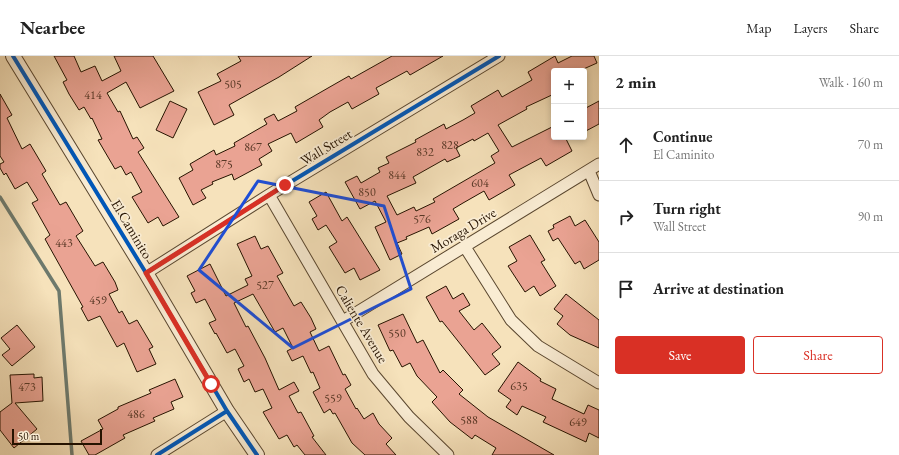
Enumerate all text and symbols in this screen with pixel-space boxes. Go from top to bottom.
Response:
text: Nearbee [20,15,85,40]
text: Map [746,19,771,37]
text: Layers [793,19,828,37]
text: Share [850,19,879,37]
map controls [551,68,587,140]
button: + [551,68,587,104]
text: 2 min [615,71,656,93]
text: Walk · 160 m [819,74,883,91]
house number: 505 [224,76,242,92]
house number: 414 [84,87,102,103]
button: − [551,104,587,140]
street label: Wall Street [297,124,356,169]
text: Continue [653,127,713,146]
icon: ahead [615,134,637,156]
text: 70 m [858,136,883,153]
house number: 828 [441,137,459,153]
house number: 867 [244,139,262,155]
house number: 832 [416,144,434,160]
text: El Caminito [653,146,714,163]
house number: 875 [215,156,233,172]
house number: 844 [388,167,406,183]
house number: 604 [471,175,489,191]
route end [276,176,294,194]
house number: 850 [358,184,376,200]
street label: El Caminito [107,196,157,262]
text: Turn right [653,199,721,218]
street label: Moraga Drive [427,203,500,257]
icon: right [615,206,637,228]
text: 90 m [858,208,883,225]
house number: 576 [413,211,431,227]
text: Wall Street [653,218,706,235]
house number: 443 [55,235,73,251]
house number: 527 [256,277,274,293]
icon: arrive [615,278,637,300]
text: Arrive at destination [653,279,784,298]
street label: Caliente Avenue [332,282,393,367]
house number: 459 [89,292,107,308]
house number: 550 [388,325,406,341]
button: Save [615,336,745,374]
button: Share [753,336,883,374]
route start [202,375,220,393]
house number: 635 [510,378,528,394]
house number: 473 [18,379,36,395]
house number: 559 [324,390,342,406]
house number: 486 [127,406,145,422]
house number: 588 [460,412,478,428]
house number: 649 [569,414,587,430]
scale bar [12,427,102,446]
text: 50 m [18,429,39,443]

